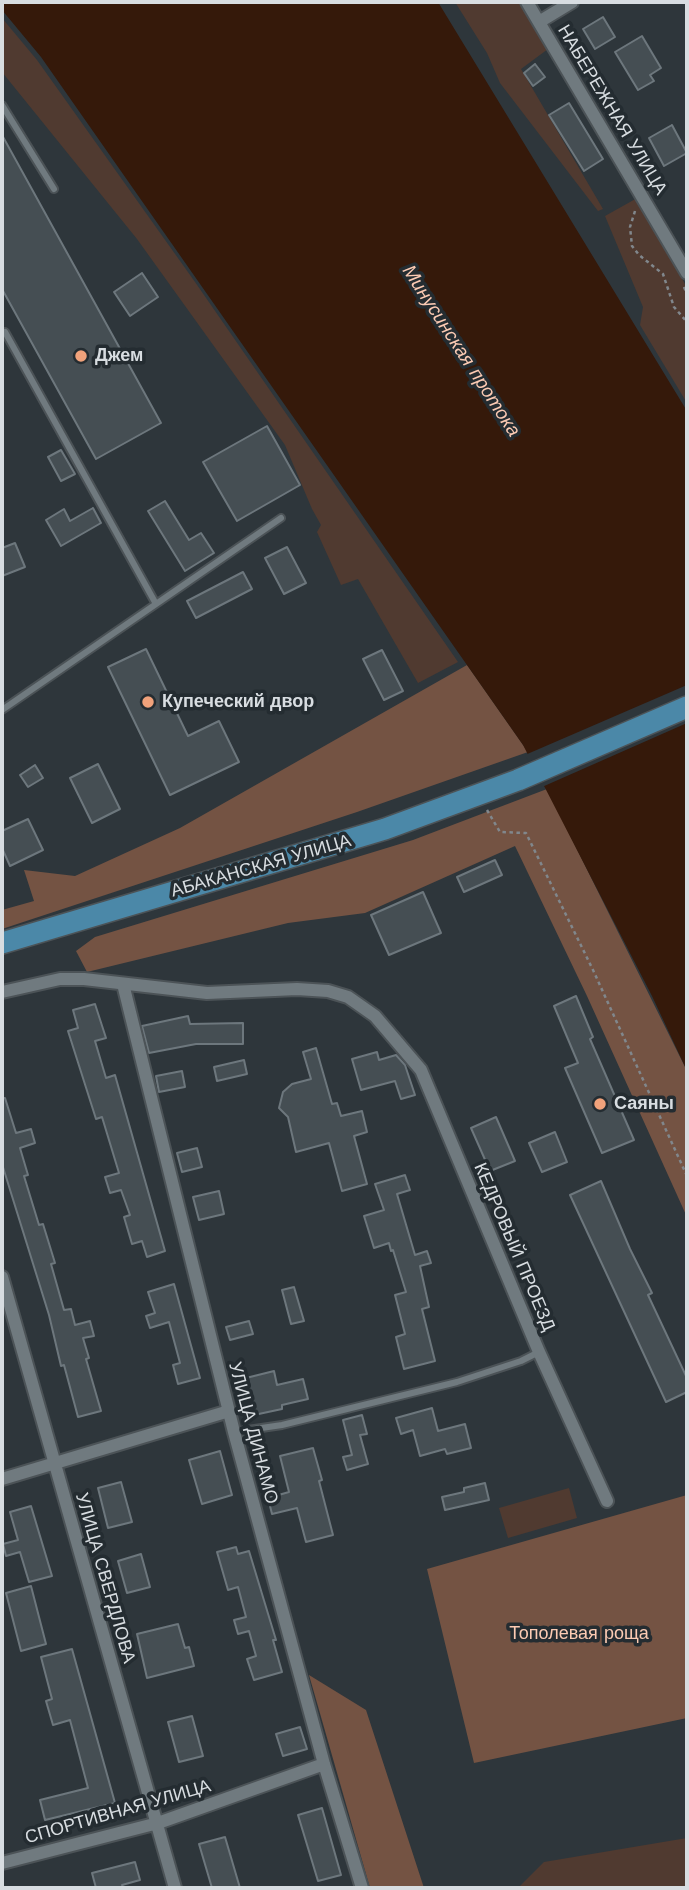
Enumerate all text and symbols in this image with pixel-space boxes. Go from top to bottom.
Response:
street label: НАБЕРЕЖНАЯ УЛИЦА [553,21,671,199]
water label: Минусинская протока [397,261,525,441]
place label: Джем [95,345,143,367]
marker: Джем [73,348,89,364]
place label: Купеческий двор [162,691,314,713]
marker: Купеческий двор [140,694,156,710]
street label: АБАКАНСКАЯ УЛИЦА [168,830,354,902]
place label: Саяны [614,1093,674,1115]
marker: Саяны [592,1096,608,1112]
street label: КЕДРОВЫЙ ПРОЕЗД [469,1160,559,1334]
street label: УЛИЦА ДИНАМО [224,1360,282,1506]
street label: УЛИЦА СВЕРДЛОВА [70,1490,140,1666]
park label: Тополевая роща [509,1623,649,1645]
street label: СПОРТИВНАЯ УЛИЦА [23,1775,213,1849]

